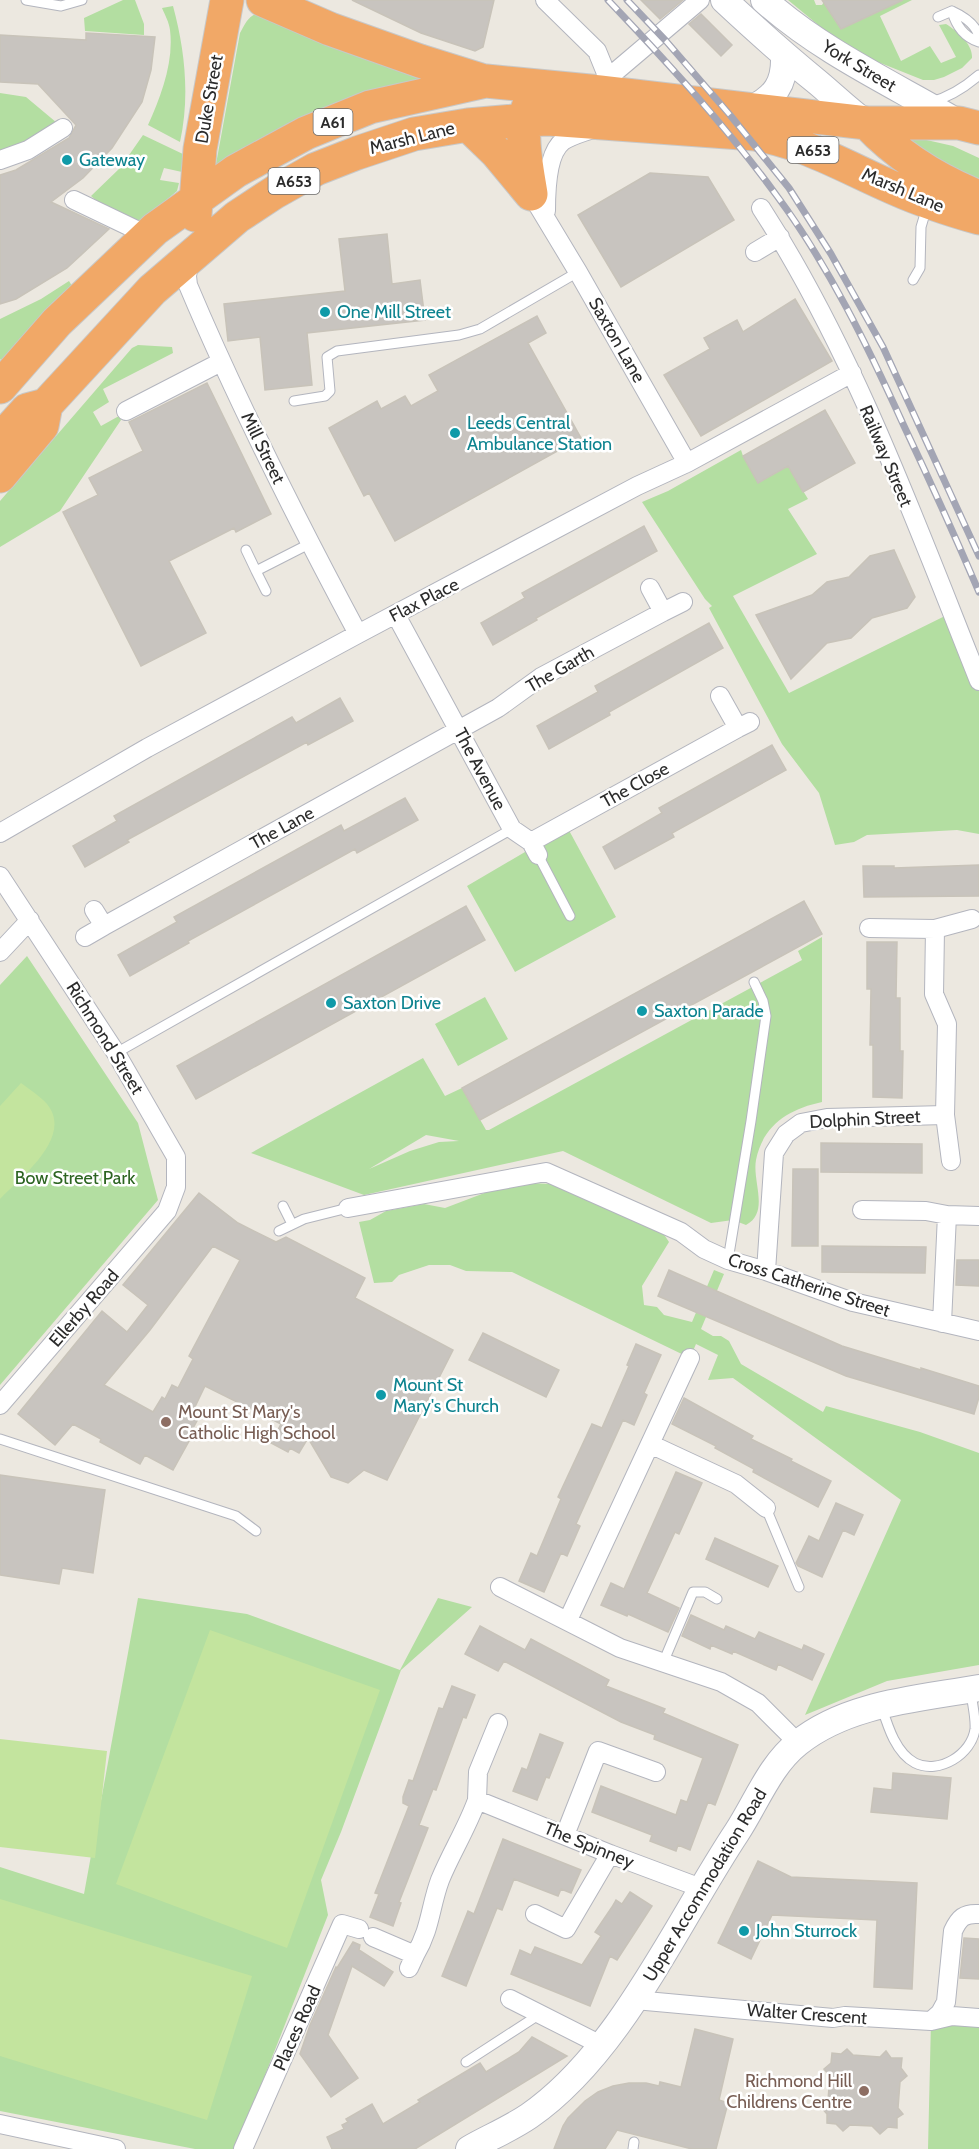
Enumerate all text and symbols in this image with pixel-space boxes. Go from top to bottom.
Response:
street label: York Street [817,35,900,97]
street label: Duke Street [190,53,228,145]
road number: A61 [314,109,352,135]
street label: Marsh Lane [367,117,457,159]
road number: A653 [788,137,838,163]
place label: Gateway [79,149,145,171]
marker: Gateway [60,153,74,167]
street label: Marsh Lane [859,163,947,217]
road number: A653 [268,168,320,194]
street label: Saxton Lane [584,294,650,386]
place label: One Mill Street [337,301,451,323]
marker: One Mill Street [318,305,332,319]
street label: Railway Street [855,402,917,510]
street label: Mill Street [236,409,290,487]
place label: Leeds Central Ambulance Station [467,412,612,455]
marker: Leeds Central Ambulance Station [448,426,462,440]
street label: Flax Place [385,573,463,627]
street label: The Garth [522,641,598,697]
street label: The Avenue [449,724,511,814]
street label: The Close [597,757,673,813]
street label: The Lane [246,802,318,854]
street label: Richmond Street [62,978,148,1098]
place label: Saxton Drive [343,992,441,1014]
marker: Saxton Drive [324,996,338,1010]
place label: Saxton Parade [654,1000,764,1022]
marker: Saxton Parade [635,1004,649,1018]
street label: Dolphin Street [809,1105,921,1133]
park label: Bow Street Park [15,1167,136,1189]
street label: Cross Catherine Street [725,1248,893,1322]
street label: Ellerby Road [44,1265,124,1351]
place label: Mount St Mary's Church [393,1374,499,1417]
marker: Mount St Mary's Church [374,1388,388,1402]
place label: Mount St Mary's Catholic High School [178,1401,336,1444]
marker: Mount St Mary's Catholic High School [159,1415,173,1429]
street label: Upper Accommodation Road [639,1784,771,1986]
street label: The Spinney [541,1817,637,1873]
place label: John Sturrock [755,1920,858,1942]
marker: John Sturrock [737,1924,751,1938]
street label: Places Road [268,1982,326,2074]
street label: Walter Crescent [746,1999,868,2029]
place label: Richmond Hill Childrens Centre [726,2070,853,2113]
marker: Richmond Hill Childrens Centre [857,2084,871,2098]

